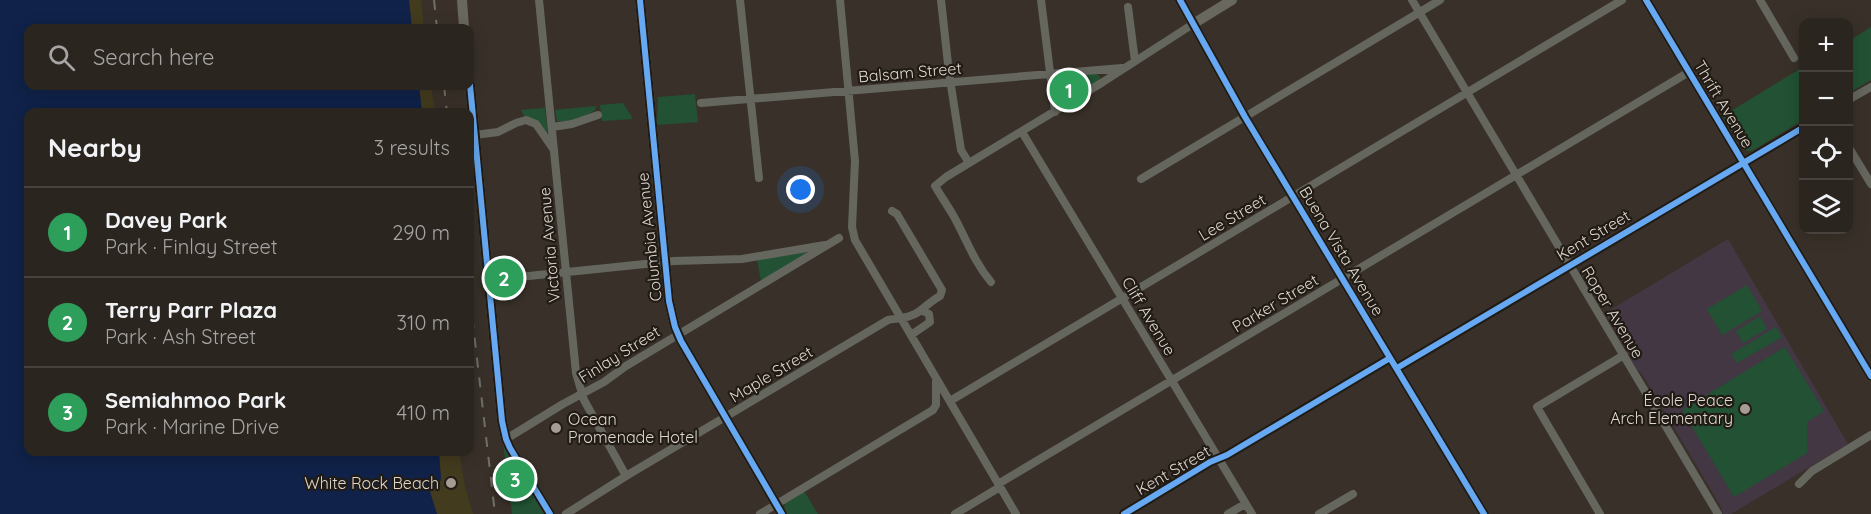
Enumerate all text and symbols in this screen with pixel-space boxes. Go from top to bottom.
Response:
map controls [1799,18,1853,234]
button: + [1799,18,1853,72]
search box [24,24,474,90]
icon: search [45,41,78,74]
text: Search here [93,43,214,71]
street label: Thrift Avenue [1690,57,1758,151]
street label: Balsam Street [857,58,963,86]
pin: 1 [1050,68,1088,112]
button: − [1799,72,1853,126]
button: locate [1799,126,1853,180]
text: Nearby [48,131,142,164]
text: 3 results [374,135,450,160]
street label: Columbia Avenue [632,172,666,302]
your location [786,175,815,204]
button: layers [1799,180,1853,234]
street label: Buena Vista Avenue [1295,183,1389,319]
street label: Victoria Avenue [534,186,564,304]
street label: Lee Street [1195,189,1269,245]
street label: Kent Street [1553,205,1633,265]
text: Davey Park [105,206,228,234]
text: 1 [64,220,71,245]
text: 290 m [392,220,450,245]
text: Park · Finlay Street [105,234,278,259]
pin: 2 [484,256,524,300]
street label: Roper Avenue [1578,262,1648,362]
street label: Parker Street [1228,269,1322,337]
street label: Cliff Avenue [1118,273,1180,359]
text: Terry Parr Plaza [105,296,277,324]
text: 2 [62,310,73,335]
text: 310 m [397,310,450,335]
street label: Finlay Street [575,321,663,387]
text: Park · Ash Street [105,324,256,349]
street label: Maple Street [726,341,816,407]
text: Semiahmoo Park [105,386,286,414]
place label: École Peace Arch Elementary [1610,390,1733,428]
text: 3 [62,400,73,425]
text: 410 m [397,400,450,425]
marker: École Peace Arch Elementary [1738,402,1752,416]
place label: Ocean Promenade Hotel [568,409,698,447]
text: Park · Marine Drive [105,414,279,439]
marker: Ocean Promenade Hotel [549,421,563,435]
street label: Kent Street [1132,441,1214,499]
pin: 3 [496,456,534,502]
place label: White Rock Beach [304,473,439,493]
marker: White Rock Beach [444,476,458,490]

